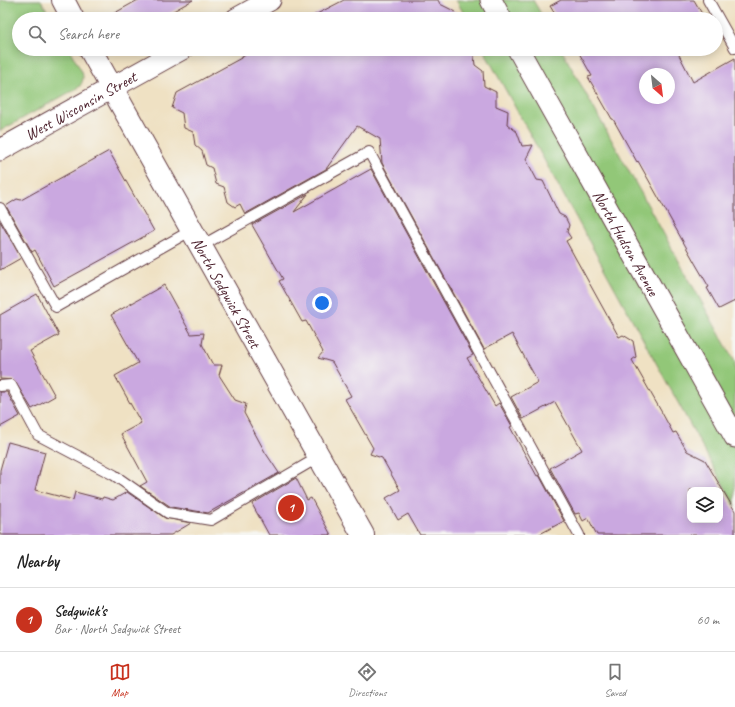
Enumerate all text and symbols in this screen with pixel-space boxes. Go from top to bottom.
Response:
search box [12,12,723,56]
icon: search [26,23,48,45]
text: Search here [58,25,119,44]
street label: West Wisconsin Street [22,67,142,145]
north arrow [639,68,675,104]
street label: North Hudson Avenue [588,187,664,301]
street label: North Sedgwick Street [187,234,266,353]
your location [312,293,332,313]
map controls [687,487,723,523]
button: layers [687,487,723,523]
pin: 1 [278,493,304,523]
text: Nearby [16,551,59,572]
text: Sedgwick's [54,602,106,621]
text: 1 [26,612,32,628]
text: 60 m [697,612,719,628]
text: Bar · North Sedgwick Street [54,621,180,637]
tab: Map [109,661,131,699]
tab: Directions [348,661,387,699]
tab: Saved [604,661,626,699]

